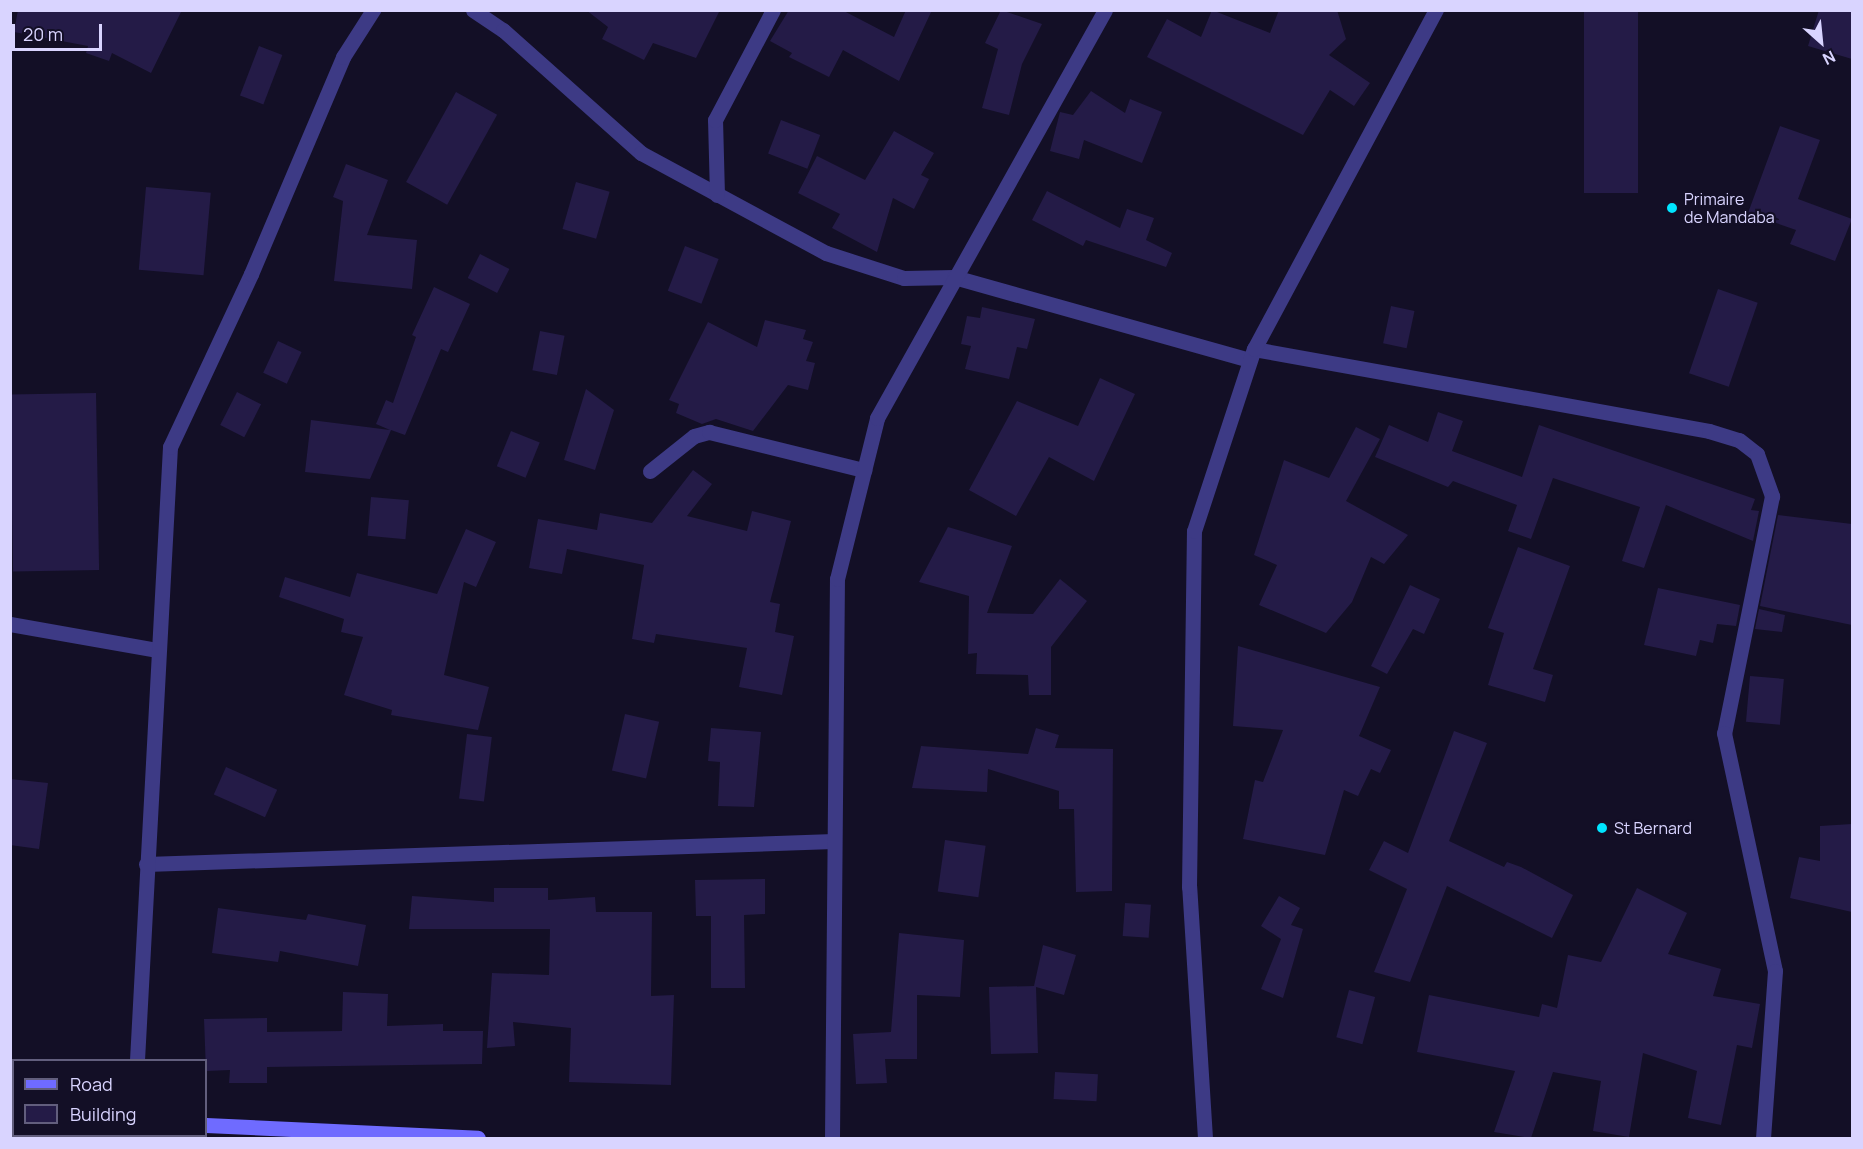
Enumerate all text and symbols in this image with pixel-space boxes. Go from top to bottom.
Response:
scale bar [15,12,105,50]
north arrow [1791,12,1851,72]
text: 20 m [23,22,63,46]
text: N [1819,46,1839,70]
place label: Primaire de Mandaba [1684,189,1775,227]
marker: Primaire de Mandaba [1665,201,1679,215]
place label: St Bernard [1614,818,1692,838]
marker: St Bernard [1595,821,1609,835]
legend [12,1059,207,1137]
text: Road [70,1072,113,1096]
text: Building [70,1102,136,1126]

